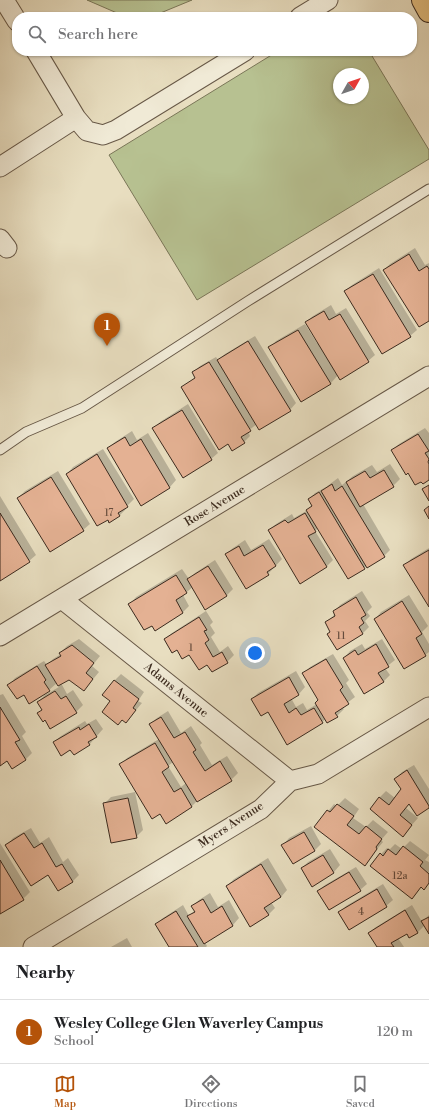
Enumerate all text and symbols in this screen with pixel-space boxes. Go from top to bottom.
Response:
search box [12,12,417,56]
icon: search [26,23,48,45]
text: Search here [58,25,138,44]
north arrow [333,68,369,104]
pin: 1 [94,313,120,346]
street label: Rose Avenue [182,482,248,530]
house number: 17 [105,507,113,519]
house number: 11 [337,630,346,642]
house number: 1 [189,642,194,654]
your location [245,643,265,663]
street label: Adams Avenue [140,659,211,721]
street label: Myers Avenue [196,798,266,852]
house number: 12a [392,870,409,882]
house number: 4 [358,906,364,918]
text: Nearby [16,962,75,984]
text: Wesley College Glen Waverley Campus [54,1014,323,1033]
text: 1 [26,1024,32,1040]
text: 120 m [377,1024,413,1040]
text: School [54,1033,94,1049]
tab: Map [54,1073,76,1111]
tab: Directions [185,1073,238,1111]
tab: Saved [346,1073,375,1111]

